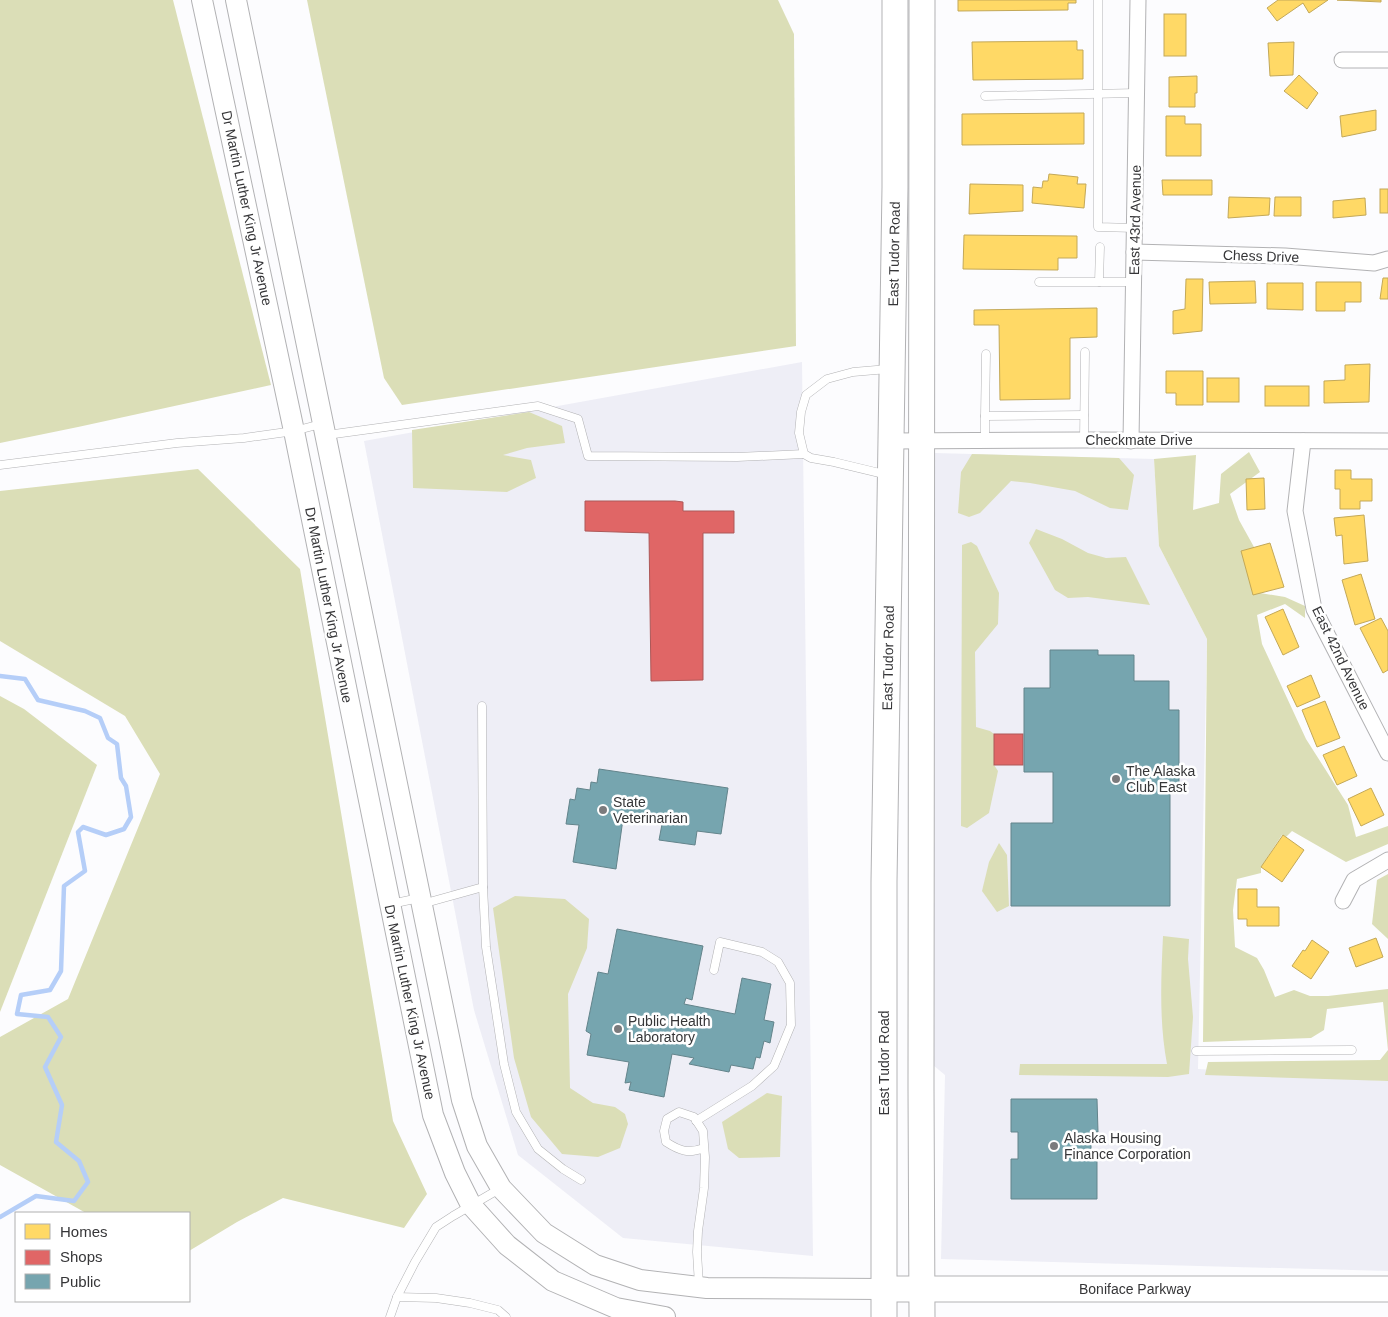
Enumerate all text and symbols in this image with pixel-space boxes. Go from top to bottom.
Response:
street label: Dr Martin Luther King Jr Avenue [218,109,276,307]
street label: East 43rd Avenue [1126,165,1144,275]
street label: East Tudor Road [885,201,903,307]
street label: Chess Drive [1223,247,1300,265]
street label: Checkmate Drive [1085,432,1193,448]
street label: Dr Martin Luther King Jr Avenue [302,506,356,704]
street label: East 42nd Avenue [1309,604,1373,713]
street label: East Tudor Road [879,605,897,711]
place label: The Alaska Club East [1126,763,1195,795]
marker: The Alaska Club East [1110,773,1122,785]
place label: State Veterinarian [613,794,688,826]
marker: State Veterinarian [597,804,609,816]
street label: Dr Martin Luther King Jr Avenue [381,903,439,1101]
street label: East Tudor Road [876,1010,892,1116]
place label: Public Health Laboratory [628,1013,711,1045]
marker: Public Health Laboratory [612,1023,624,1035]
place label: Alaska Housing Finance Corporation [1064,1130,1191,1162]
marker: Alaska Housing Finance Corporation [1048,1140,1060,1152]
legend [15,1212,190,1302]
text: Homes [60,1223,108,1240]
text: Shops [60,1248,103,1265]
text: Public [60,1273,101,1290]
street label: Boniface Parkway [1079,1281,1191,1297]

